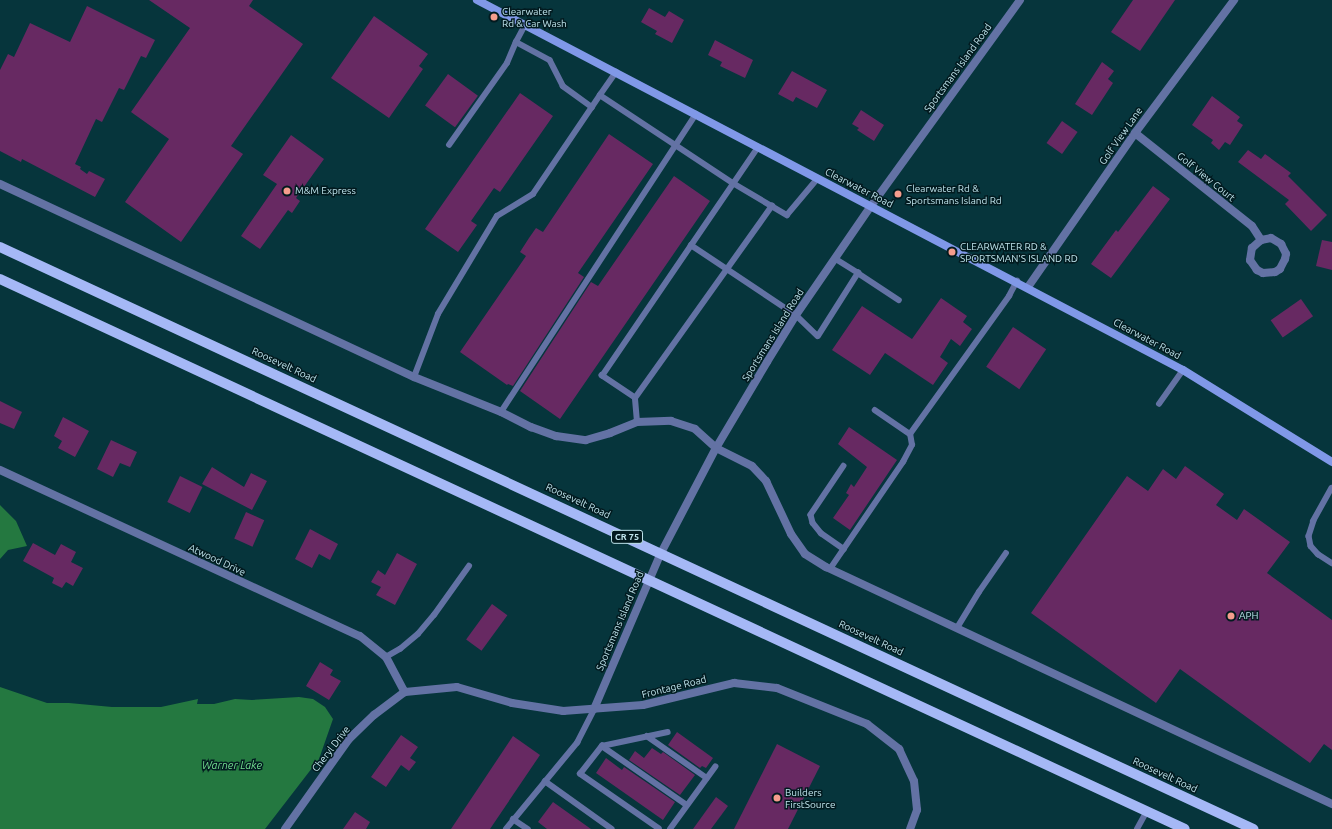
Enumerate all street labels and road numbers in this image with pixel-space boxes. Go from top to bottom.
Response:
street label: Sportsmans Island Road [922,21,994,115]
street label: Golf View Lane [1097,105,1145,167]
street label: Golf View Court [1175,150,1237,204]
street label: Clearwater Road [823,166,895,210]
street label: Sportsmans Island Road [740,287,806,383]
street label: Clearwater Road [1111,316,1183,362]
street label: Roosevelt Road [250,345,318,385]
street label: Roosevelt Road [544,481,612,521]
road number: CR 75 [611,530,643,544]
street label: Atwood Drive [187,542,247,578]
street label: Sportsmans Island Road [594,570,646,672]
street label: Roosevelt Road [837,618,905,658]
street label: Frontage Road [640,673,708,701]
street label: Cheryl Drive [309,724,353,774]
street label: Roosevelt Road [1131,755,1199,795]

